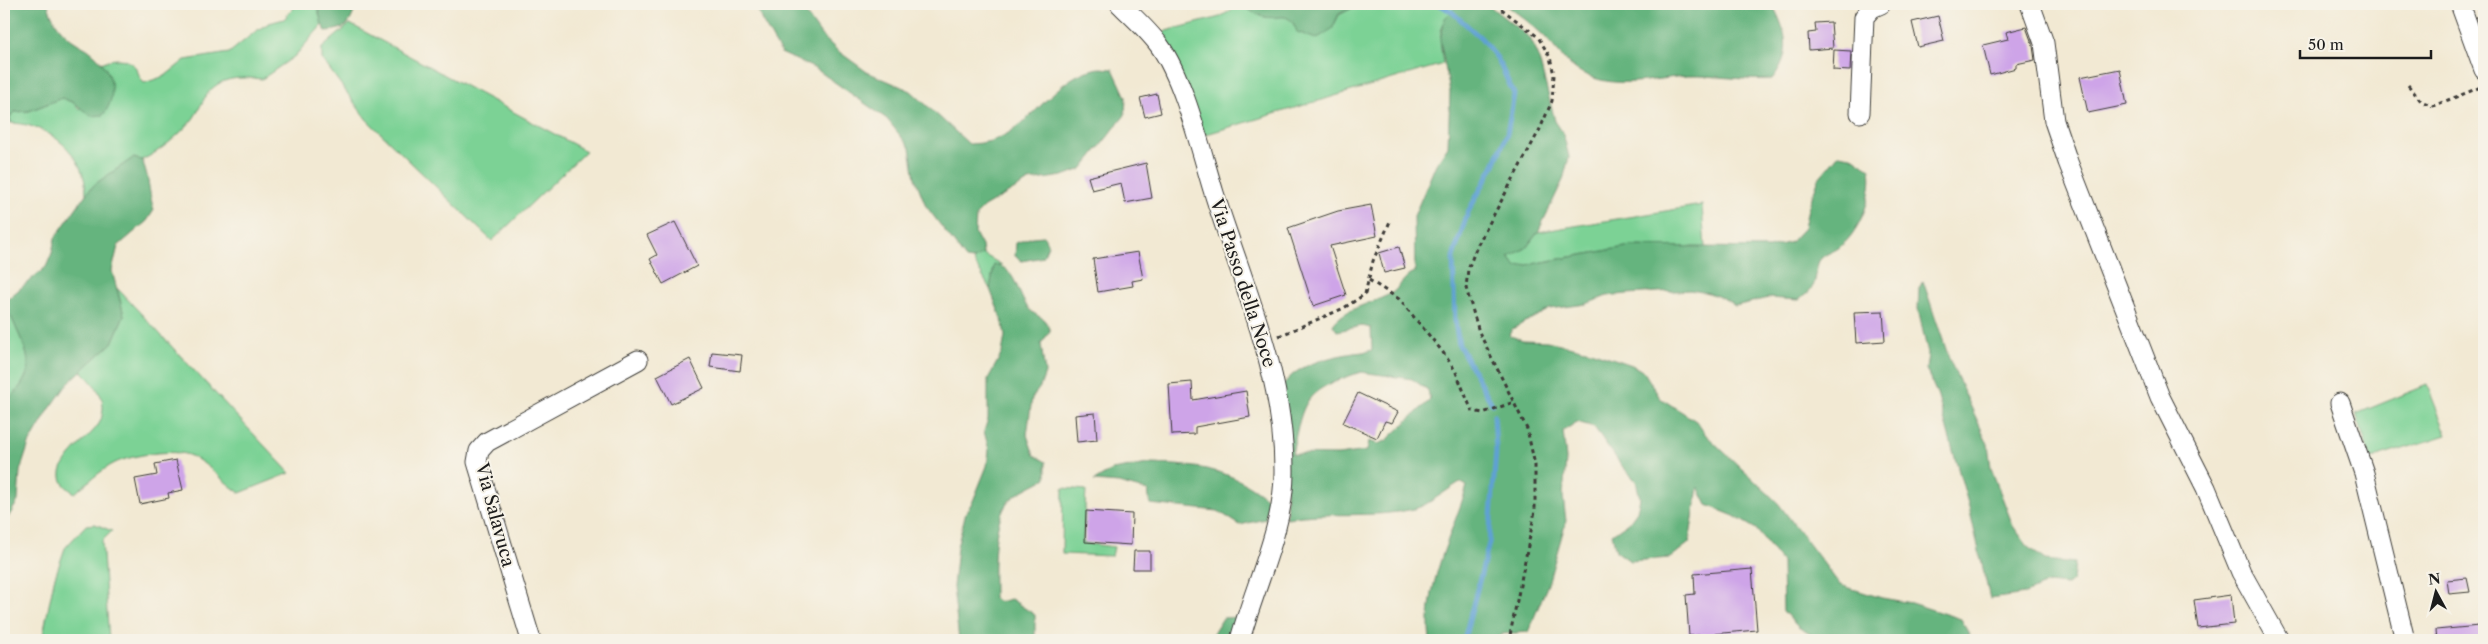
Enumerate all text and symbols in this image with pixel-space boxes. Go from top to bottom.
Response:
scale bar [2300,28,2432,60]
text: 50 m [2308,35,2344,54]
street label: Via Passo della Noce [1205,195,1281,370]
street label: Via Salavuca [470,460,520,570]
north arrow [2410,566,2460,616]
text: N [2427,569,2442,589]

